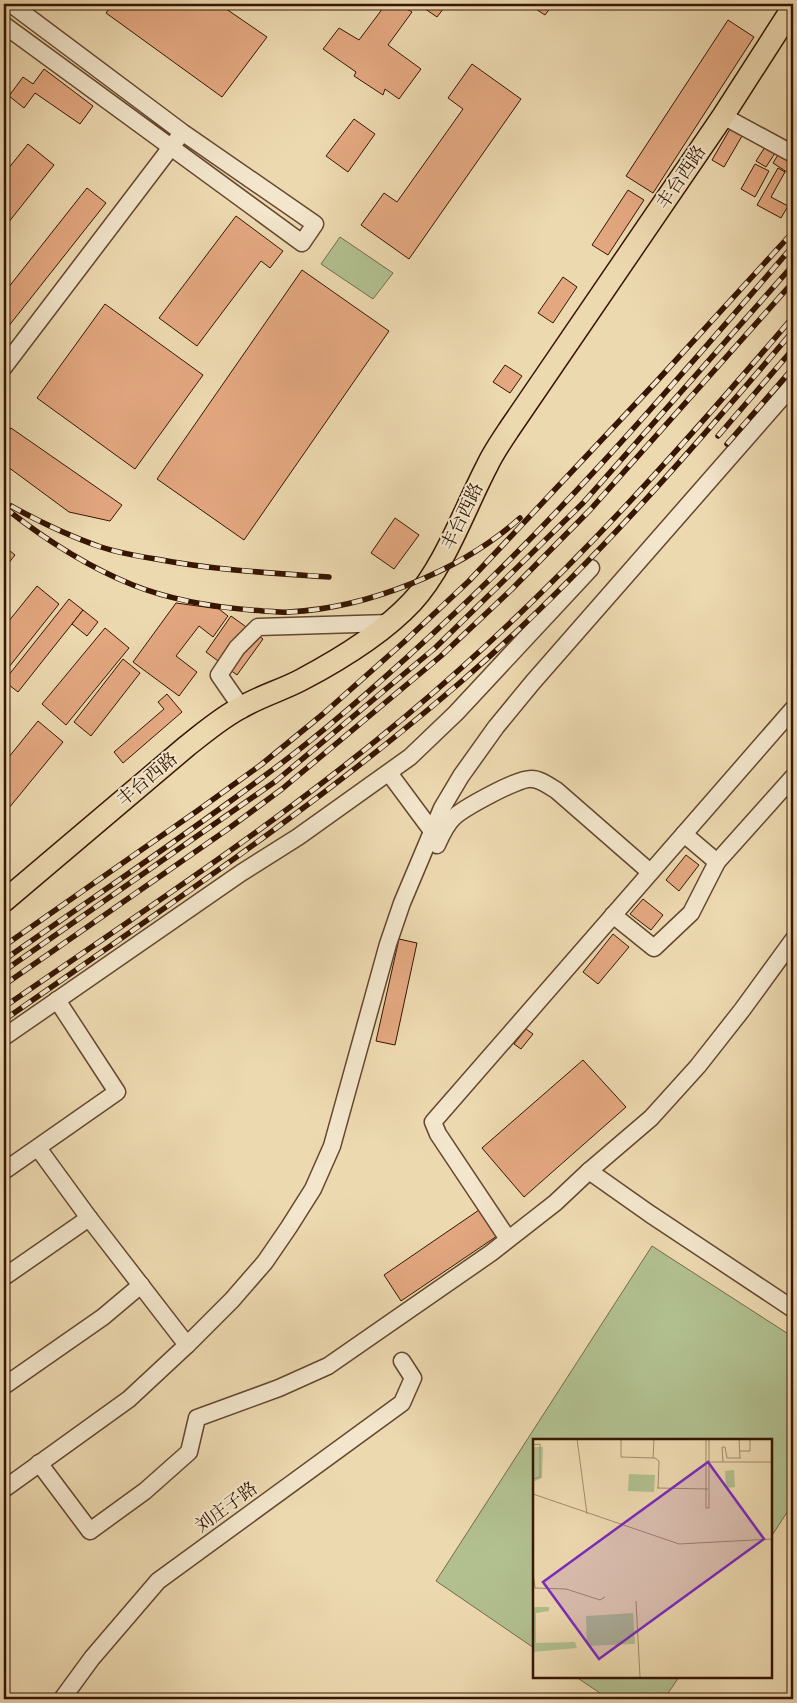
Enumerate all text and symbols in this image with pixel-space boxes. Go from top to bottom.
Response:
street label: 丰台西路 [652,141,713,215]
street label: 丰台西路 [436,479,490,554]
street label: 丰台西路 [112,747,184,813]
inset map [533,1439,772,1678]
street label: 刘庄子路 [190,1477,263,1539]

